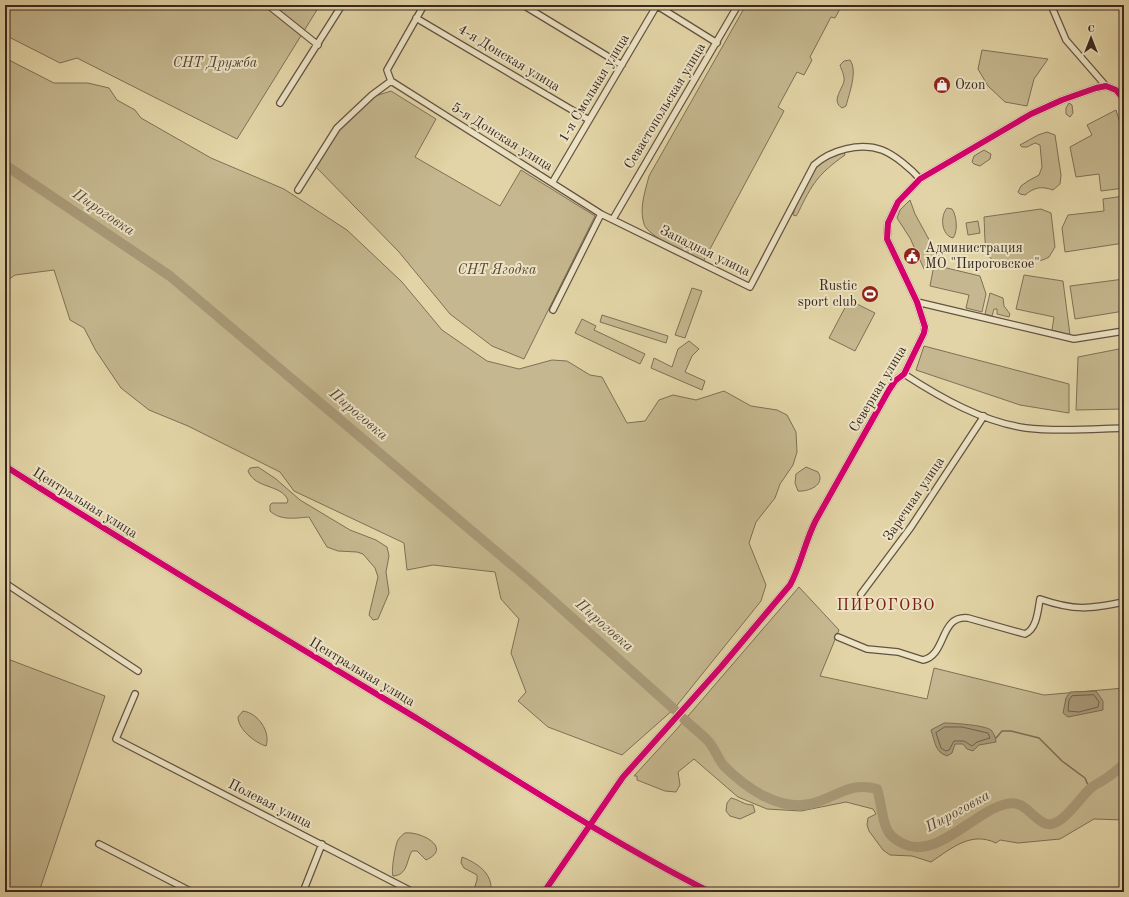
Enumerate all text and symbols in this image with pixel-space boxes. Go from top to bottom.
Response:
north arrow [1071,18,1111,58]
street label: 4-я Донская улица [455,22,563,94]
text: С [1087,24,1095,35]
street label: 1-я Смольная улица [556,31,632,144]
street label: Севастопольская улица [622,40,708,171]
park label: СНТ Дружба [173,55,258,71]
shop icon: Ozon [932,75,952,95]
place label: Ozon [955,78,986,92]
street label: 5-я Донская улица [449,100,555,174]
water label: Пироговка [68,186,137,239]
street label: Западная улица [658,223,752,279]
place label: Администрация МО "Пироговское" [925,241,1040,271]
public building icon: Администрация МО "Пироговское" [902,246,922,266]
park label: СНТ Ягодка [457,263,537,277]
place label: Rustic sport club [798,279,857,309]
sports icon: Rustic sport club [860,284,880,304]
street label: Северная улица [847,343,909,435]
water label: Пироговка [325,386,390,444]
street label: Заречная улица [881,454,947,544]
street label: Центральная улица [30,465,140,541]
water label: Пироговка [571,596,636,655]
district label: ПИРОГОВО [837,598,935,614]
street label: Центральная улица [307,635,417,709]
street label: Полевая улица [226,777,314,831]
water label: Пироговка [922,788,993,836]

